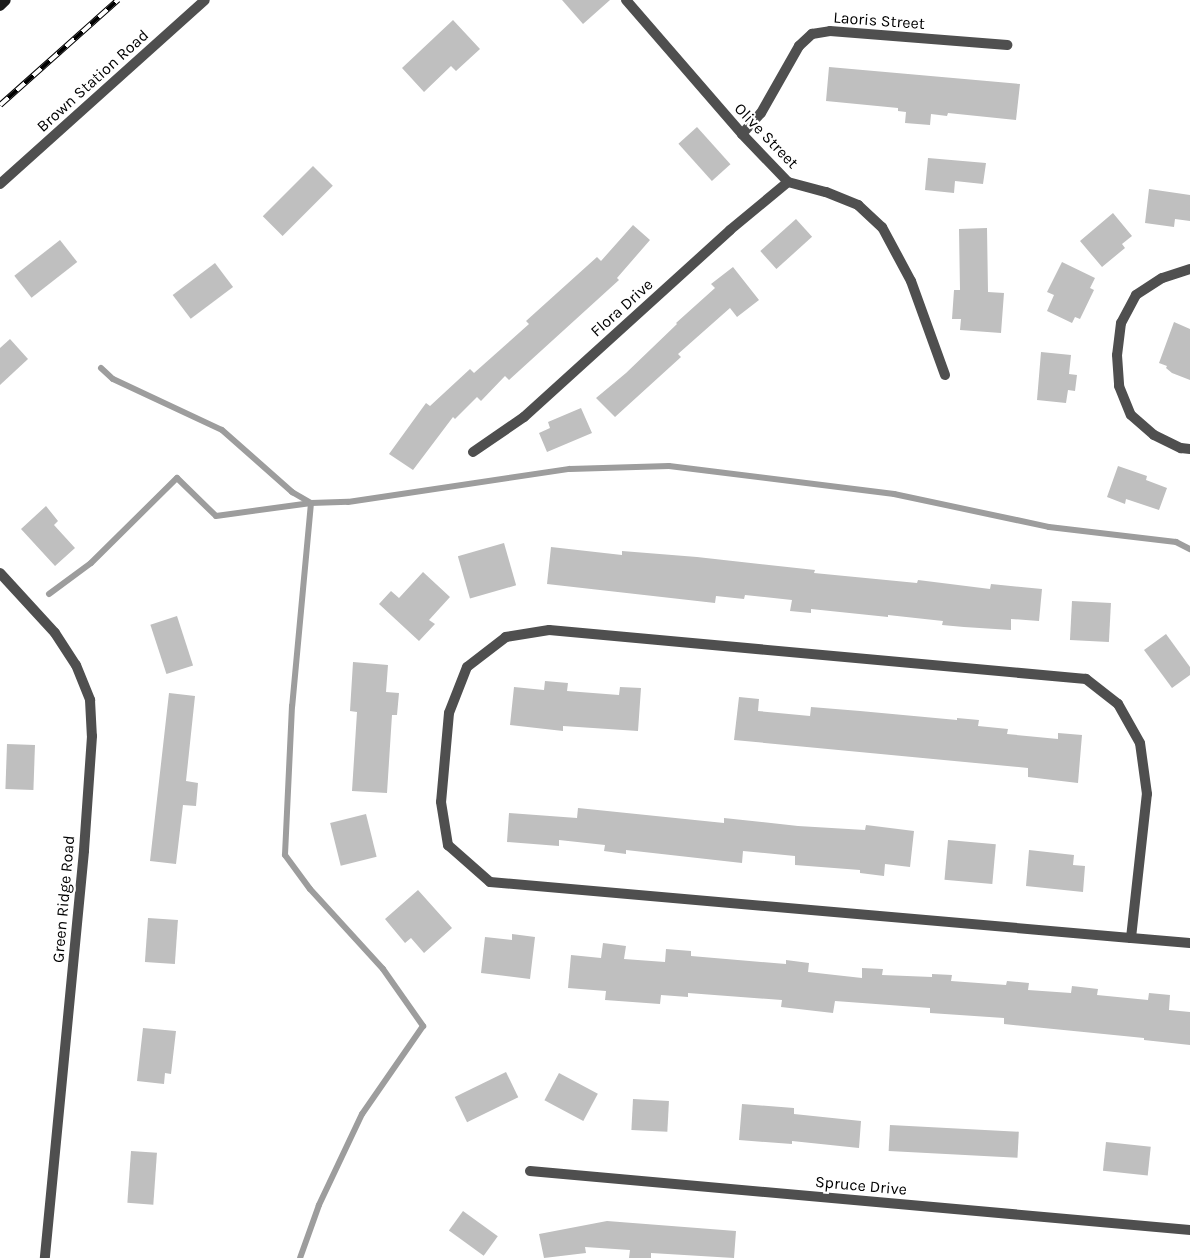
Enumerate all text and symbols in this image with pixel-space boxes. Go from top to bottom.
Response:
street label: Laoris Street [833,8,925,34]
street label: Brown Station Road [33,26,153,136]
street label: Olive Street [730,99,802,173]
street label: Flora Drive [587,275,657,341]
street label: Green Ridge Road [49,834,79,964]
street label: Spruce Drive [814,1172,908,1200]

